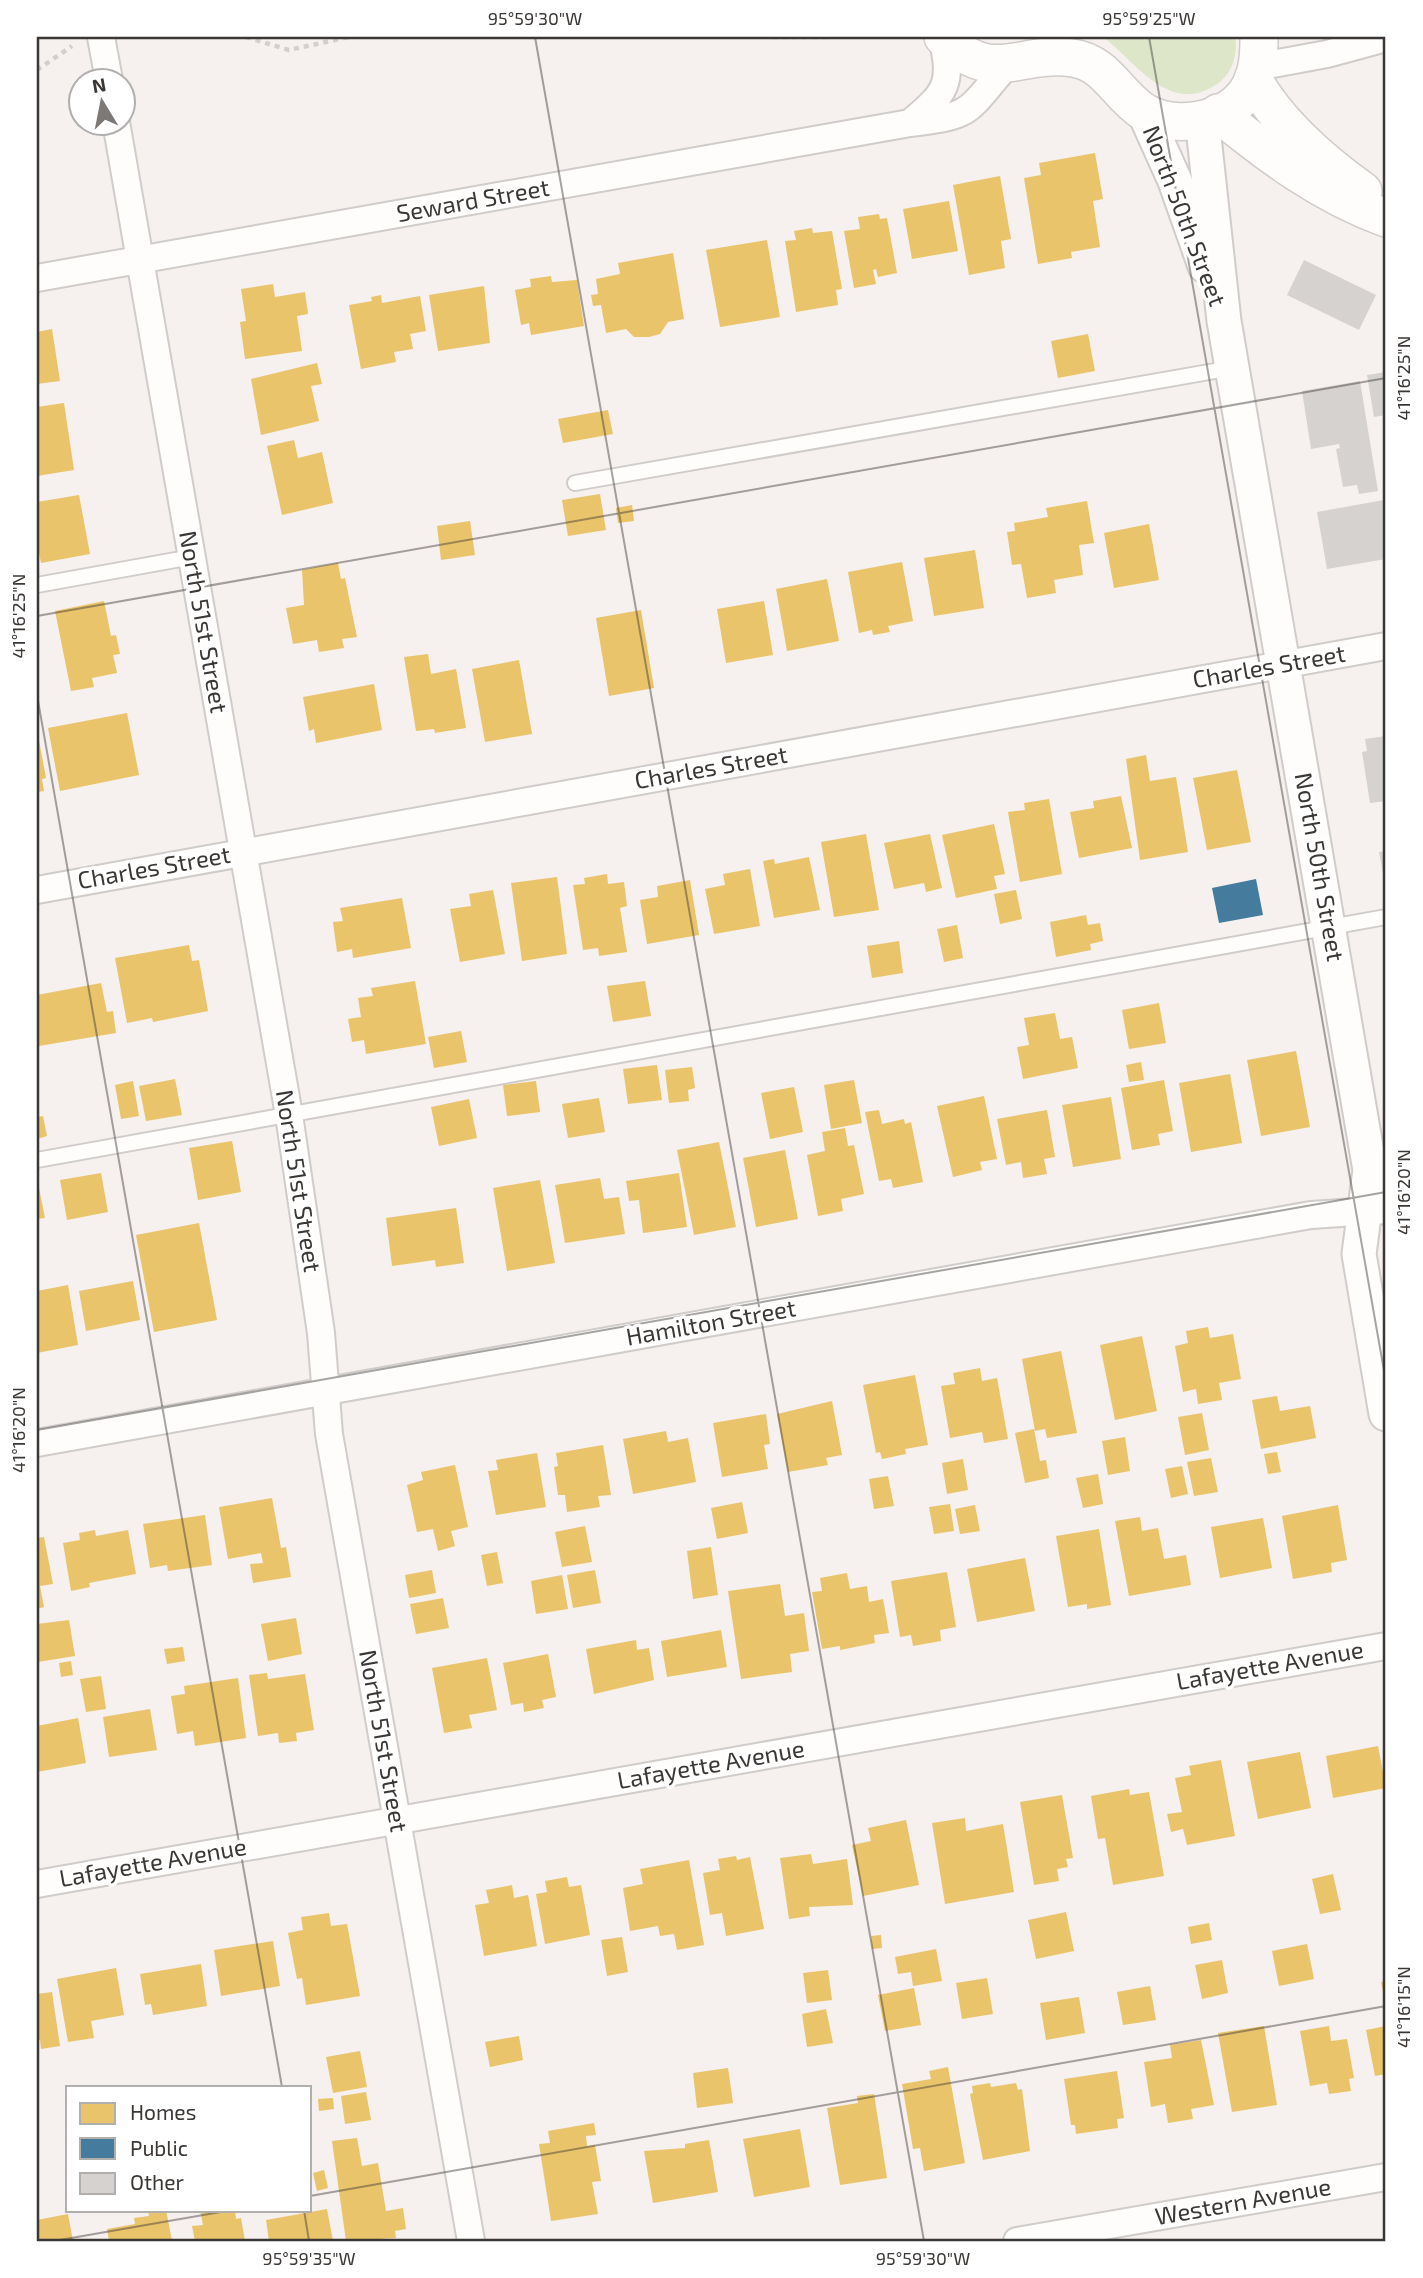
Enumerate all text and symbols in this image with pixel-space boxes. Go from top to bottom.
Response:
text: 95°59'30"W [488,7,582,29]
text: 95°59'25"W [1102,7,1196,29]
north arrow [66,66,136,136]
text: N [90,72,108,97]
street label: North 50th Street [1138,121,1233,310]
street label: Seward Street [394,172,551,227]
text: 41°16'25"N [1392,336,1414,420]
street label: North 51st Street [174,528,235,715]
text: 41°16'25"N [7,574,29,658]
street label: Charles Street [1190,638,1347,693]
street label: Charles Street [632,739,789,794]
street label: North 50th Street [1290,770,1351,963]
street label: Charles Street [75,839,232,894]
street label: North 51st Street [271,1087,328,1274]
text: 41°16'20"N [1392,1149,1414,1235]
street label: Hamilton Street [624,1292,798,1351]
text: 41°16'20"N [7,1387,29,1473]
street label: Lafayette Avenue [1174,1634,1366,1695]
street label: North 51st Street [354,1647,415,1834]
street label: Lafayette Avenue [615,1733,807,1794]
street label: Lafayette Avenue [57,1831,249,1892]
text: 41°16'15"N [1392,1966,1414,2048]
legend [66,2086,312,2212]
text: Homes [130,2099,196,2124]
text: Public [130,2135,188,2160]
text: Other [130,2169,185,2194]
street label: Western Avenue [1152,2171,1333,2230]
text: 95°59'35"W [262,2247,356,2269]
text: 95°59'30"W [876,2247,970,2269]

